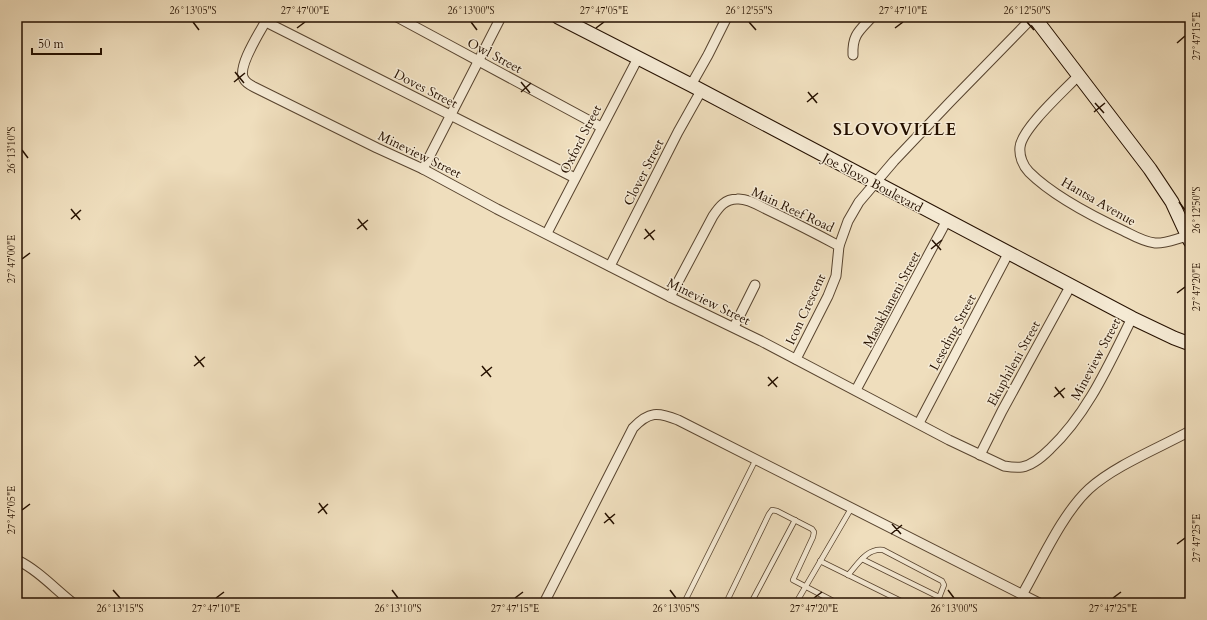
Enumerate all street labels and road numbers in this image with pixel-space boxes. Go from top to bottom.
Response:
street label: Owl Street [464,34,525,78]
street label: Doves Street [391,65,460,113]
street label: Oxford Street [556,102,606,177]
street label: Mineview Street [375,127,464,183]
street label: Clover Street [619,136,668,209]
street label: Joe Slovo Boulevard [818,148,926,217]
street label: Hantsa Avenue [1058,173,1139,231]
street label: Main Reef Road [748,183,837,237]
street label: Masakhaneni Street [859,248,925,351]
street label: Icon Crescent [782,271,830,348]
street label: Mineview Street [664,274,753,330]
street label: Leseding Street [925,291,981,374]
street label: Mineview Street [1067,315,1125,404]
street label: Ekuphileni Street [983,318,1045,409]

